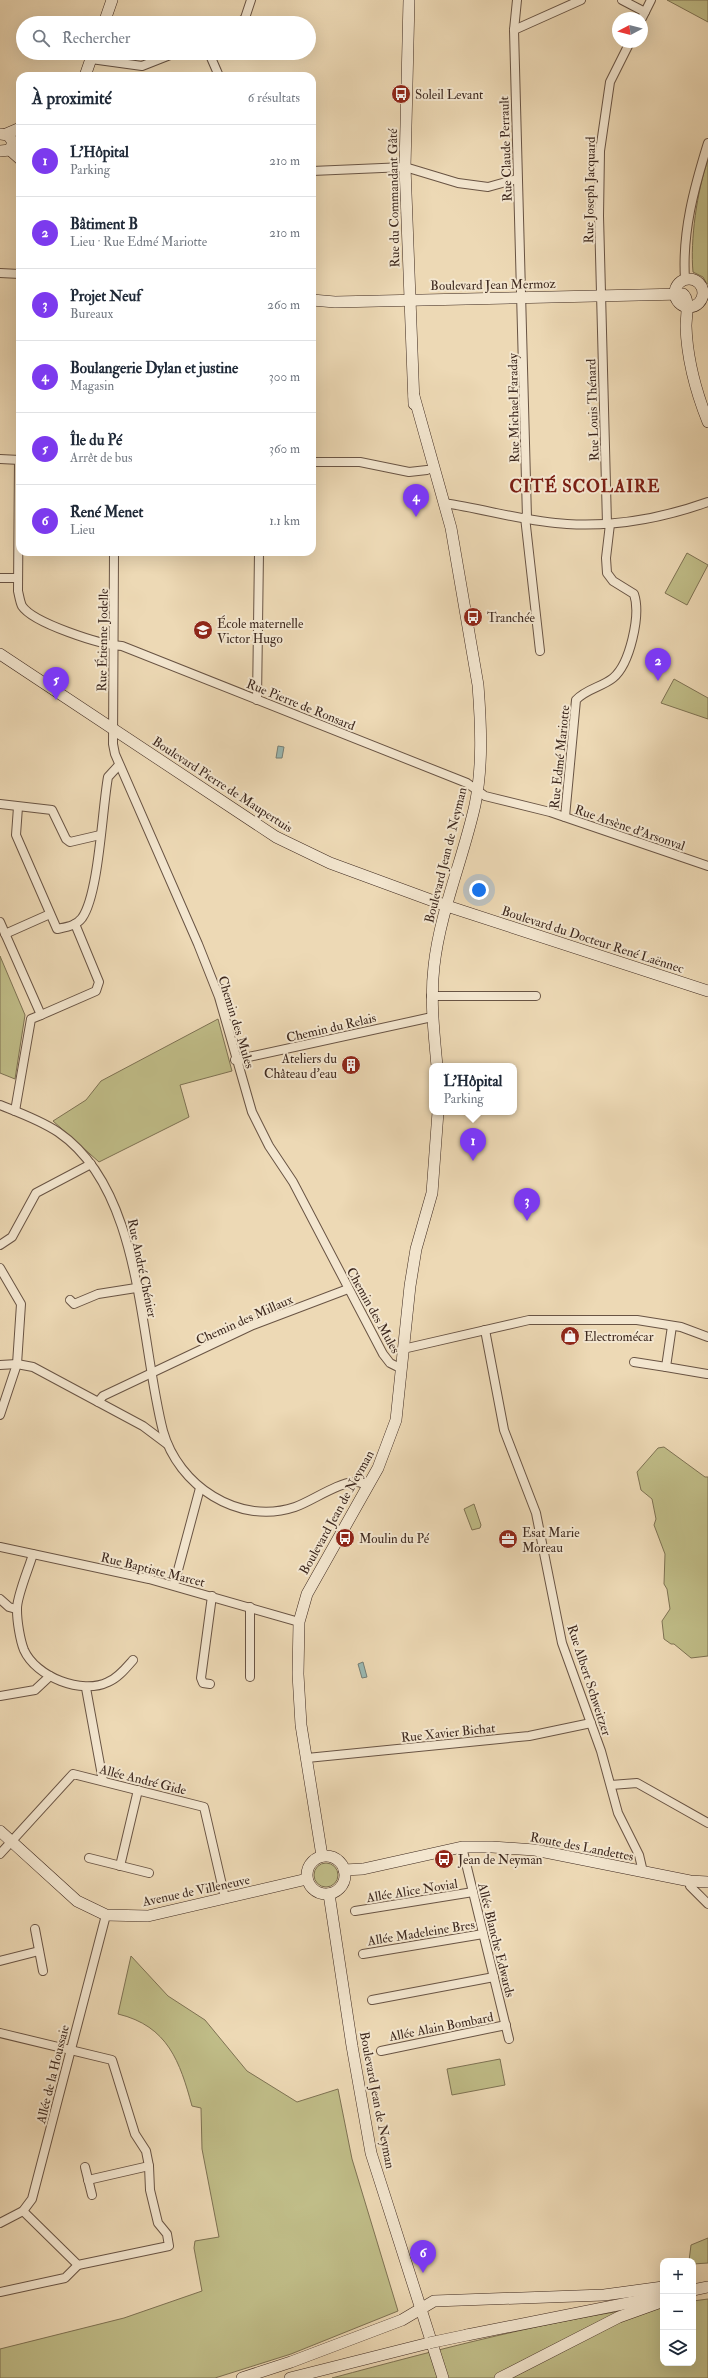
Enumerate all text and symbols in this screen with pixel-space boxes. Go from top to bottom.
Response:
north arrow [612,12,648,48]
search box [16,16,316,60]
icon: search [30,27,52,49]
text: Rechercher [62,29,130,48]
bus stop icon: Soleil Levant [390,83,412,105]
place label: Soleil Levant [415,87,483,103]
text: À proximité [32,88,112,109]
text: 6 résultats [248,90,300,106]
street label: Rue Claude Perrault [496,96,516,202]
street label: Rue du Commandant Gâté [385,128,403,268]
street label: Rue Joseph Jacquard [581,136,600,244]
text: L'Hôpital [70,143,129,162]
text: 1 [43,153,47,169]
text: 210 m [269,153,300,169]
text: Parking [70,162,110,178]
text: Bâtiment B [70,215,138,234]
text: 2 [42,225,48,241]
text: 210 m [269,225,300,241]
text: Lieu · Rue Edmé Mariotte [70,234,207,250]
street label: Boulevard Jean Mermoz [430,276,557,294]
text: Projet Neuf [70,287,141,306]
text: 3 [43,297,48,313]
text: 260 m [267,297,300,313]
text: Bureaux [70,306,113,322]
street label: Rue Michael Faraday [505,353,524,463]
street label: Rue Louis Thénard [583,358,603,461]
text: Boulangerie Dylan et justine [70,359,238,378]
text: 4 [41,369,49,385]
text: 300 m [269,369,300,385]
text: Magasin [70,378,114,394]
text: Île du Pé [70,431,122,450]
text: 5 [42,441,48,457]
text: 360 m [269,441,300,457]
text: Arrêt de bus [70,450,132,466]
district label: CITÉ SCOLAIRE [509,474,661,497]
pin: 4 [403,484,429,517]
text: René Menet [70,503,143,522]
text: 6 [42,513,48,529]
text: 1.1 km [269,513,300,529]
text: Lieu [70,522,95,538]
street label: Rue Étienne Jodelle [93,588,112,692]
bus stop icon: Tranchée [462,606,484,628]
place label: Tranchée [487,610,536,626]
place label: École maternelle Victor Hugo [217,615,304,647]
school or university icon: École maternelle Victor Hugo [192,619,214,641]
pin: 2 [645,648,671,681]
pin: 5 [43,667,69,700]
street label: Rue Pierre de Ronsard [244,676,358,734]
street label: Rue Edmé Mariotte [547,704,573,810]
street label: Boulevard Pierre de Maupertuis [149,733,296,837]
street label: Boulevard Jean de Neyman [421,785,472,925]
street label: Rue Arsène d'Arsonval [572,802,688,855]
your location [469,880,489,900]
street label: Boulevard du Docteur René Laënnec [500,903,686,977]
street label: Chemin des Mules [214,974,258,1071]
street label: Chemin du Relais [285,1010,378,1046]
place label: Ateliers du Château d'eau [264,1051,337,1082]
building icon: Ateliers du Château d'eau [340,1054,362,1076]
popup [429,1063,517,1115]
text: L'Hôpital [444,1072,502,1091]
text: Parking [444,1091,484,1107]
pin: 1 [460,1128,486,1161]
pin: 3 [514,1188,540,1221]
street label: Rue André Chénier [124,1217,160,1319]
street label: Chemin des Mules [343,1265,404,1357]
street label: Chemin des Millaux [193,1291,296,1348]
shop icon: Electromécar [559,1325,581,1347]
place label: Electromécar [584,1329,654,1345]
street label: Boulevard Jean de Neyman [296,1447,379,1578]
place label: Esat Marie Moreau [522,1525,580,1556]
bus stop icon: Moulin du Pé [334,1527,356,1549]
office icon: Esat Marie Moreau [497,1528,519,1550]
place label: Moulin du Pé [359,1531,430,1547]
street label: Rue Baptiste Marcet [99,1549,206,1592]
street label: Rue Albert Schweitzer [564,1623,615,1738]
street label: Rue Xavier Bichat [400,1720,496,1746]
street label: Allée André Gide [97,1761,188,1799]
street label: Route des Landettes [529,1829,635,1865]
bus stop icon: Jean de Neyman [433,1848,455,1870]
place label: Jean de Neyman [457,1852,543,1869]
street label: Avenue de Villeneuve [140,1872,252,1910]
street label: Allée Alice Novial [364,1876,460,1906]
street label: Allée Blanche Edwards [474,1880,518,2000]
street label: Allée Madeleine Bres [365,1917,476,1950]
street label: Allée Alain Bombard [387,2009,495,2045]
street label: Allée de la Houssaie [33,2023,73,2126]
street label: Boulevard Jean de Neyman [355,2030,398,2171]
pin: 6 [410,2240,436,2273]
map controls [660,2258,696,2366]
button: + [660,2258,696,2294]
button: − [660,2294,696,2330]
button: layers [660,2330,696,2366]

